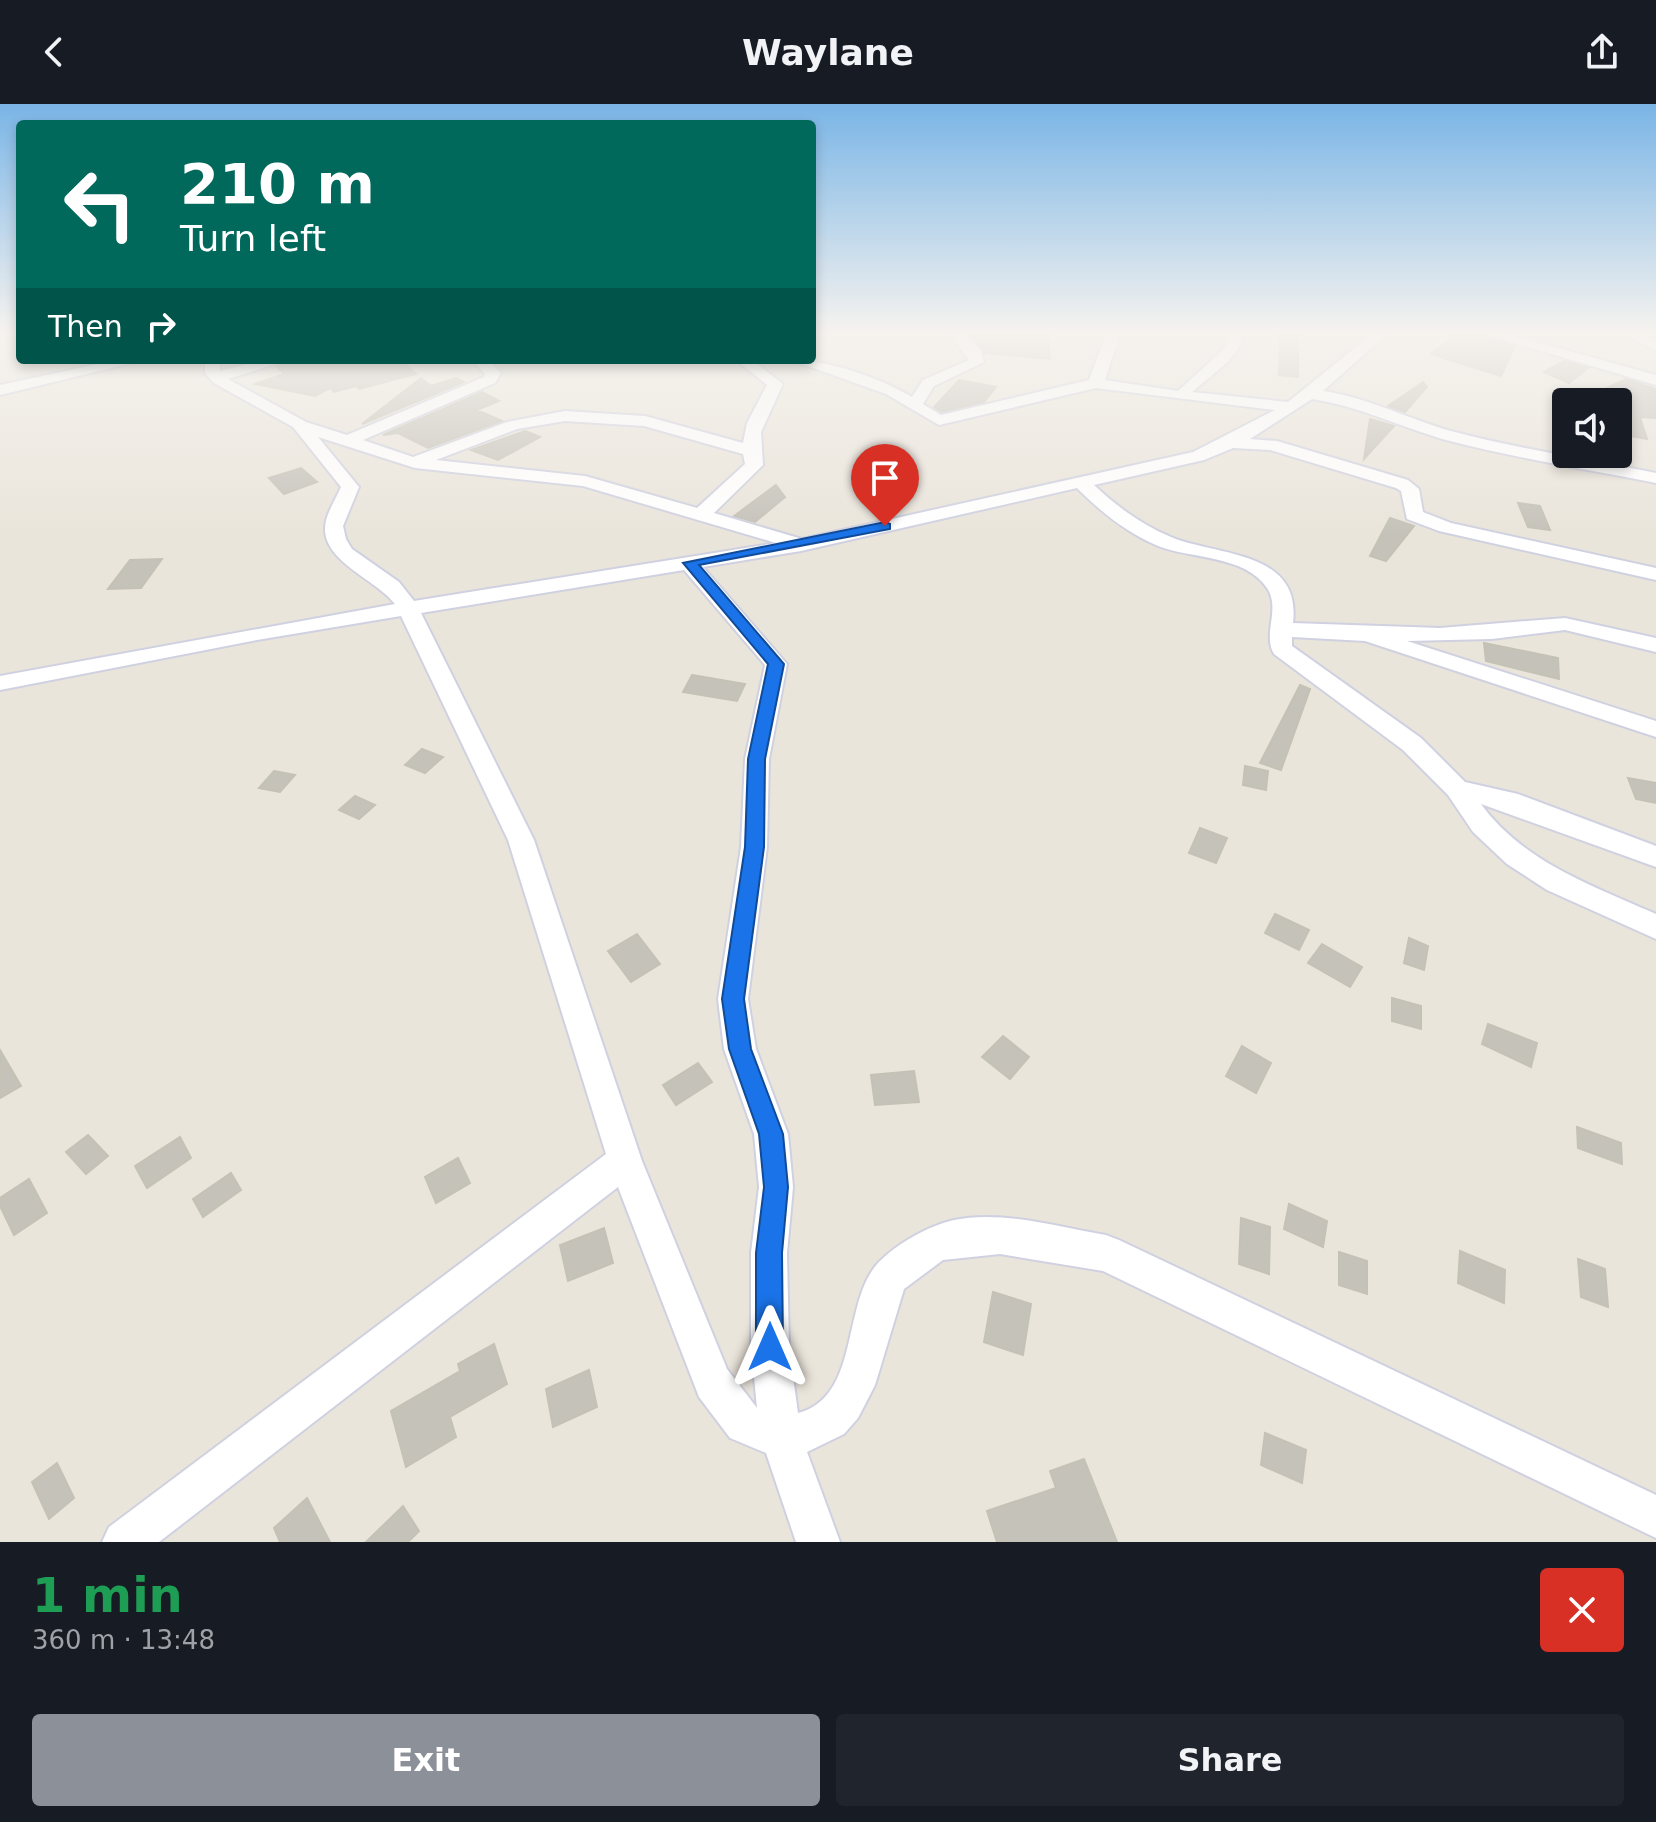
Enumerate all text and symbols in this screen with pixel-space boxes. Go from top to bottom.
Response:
icon: back [32,30,76,74]
icon: share [1580,30,1624,74]
text: Waylane [742,32,914,73]
text: 210 m [180,151,375,216]
icon: left [48,152,152,256]
text: Turn left [180,218,326,259]
icon: right [139,304,183,348]
text: Then [48,309,123,344]
map controls [1552,388,1632,468]
button: sound [1552,388,1632,468]
pin [851,444,919,526]
icon: arrive [863,456,907,500]
position arrow [728,1305,812,1389]
text: 1 min [32,1567,183,1623]
button: close [1540,1568,1624,1652]
text: 360 m · 13:48 [32,1625,215,1655]
button: Exit [32,1714,820,1806]
button: Share [836,1714,1624,1806]

